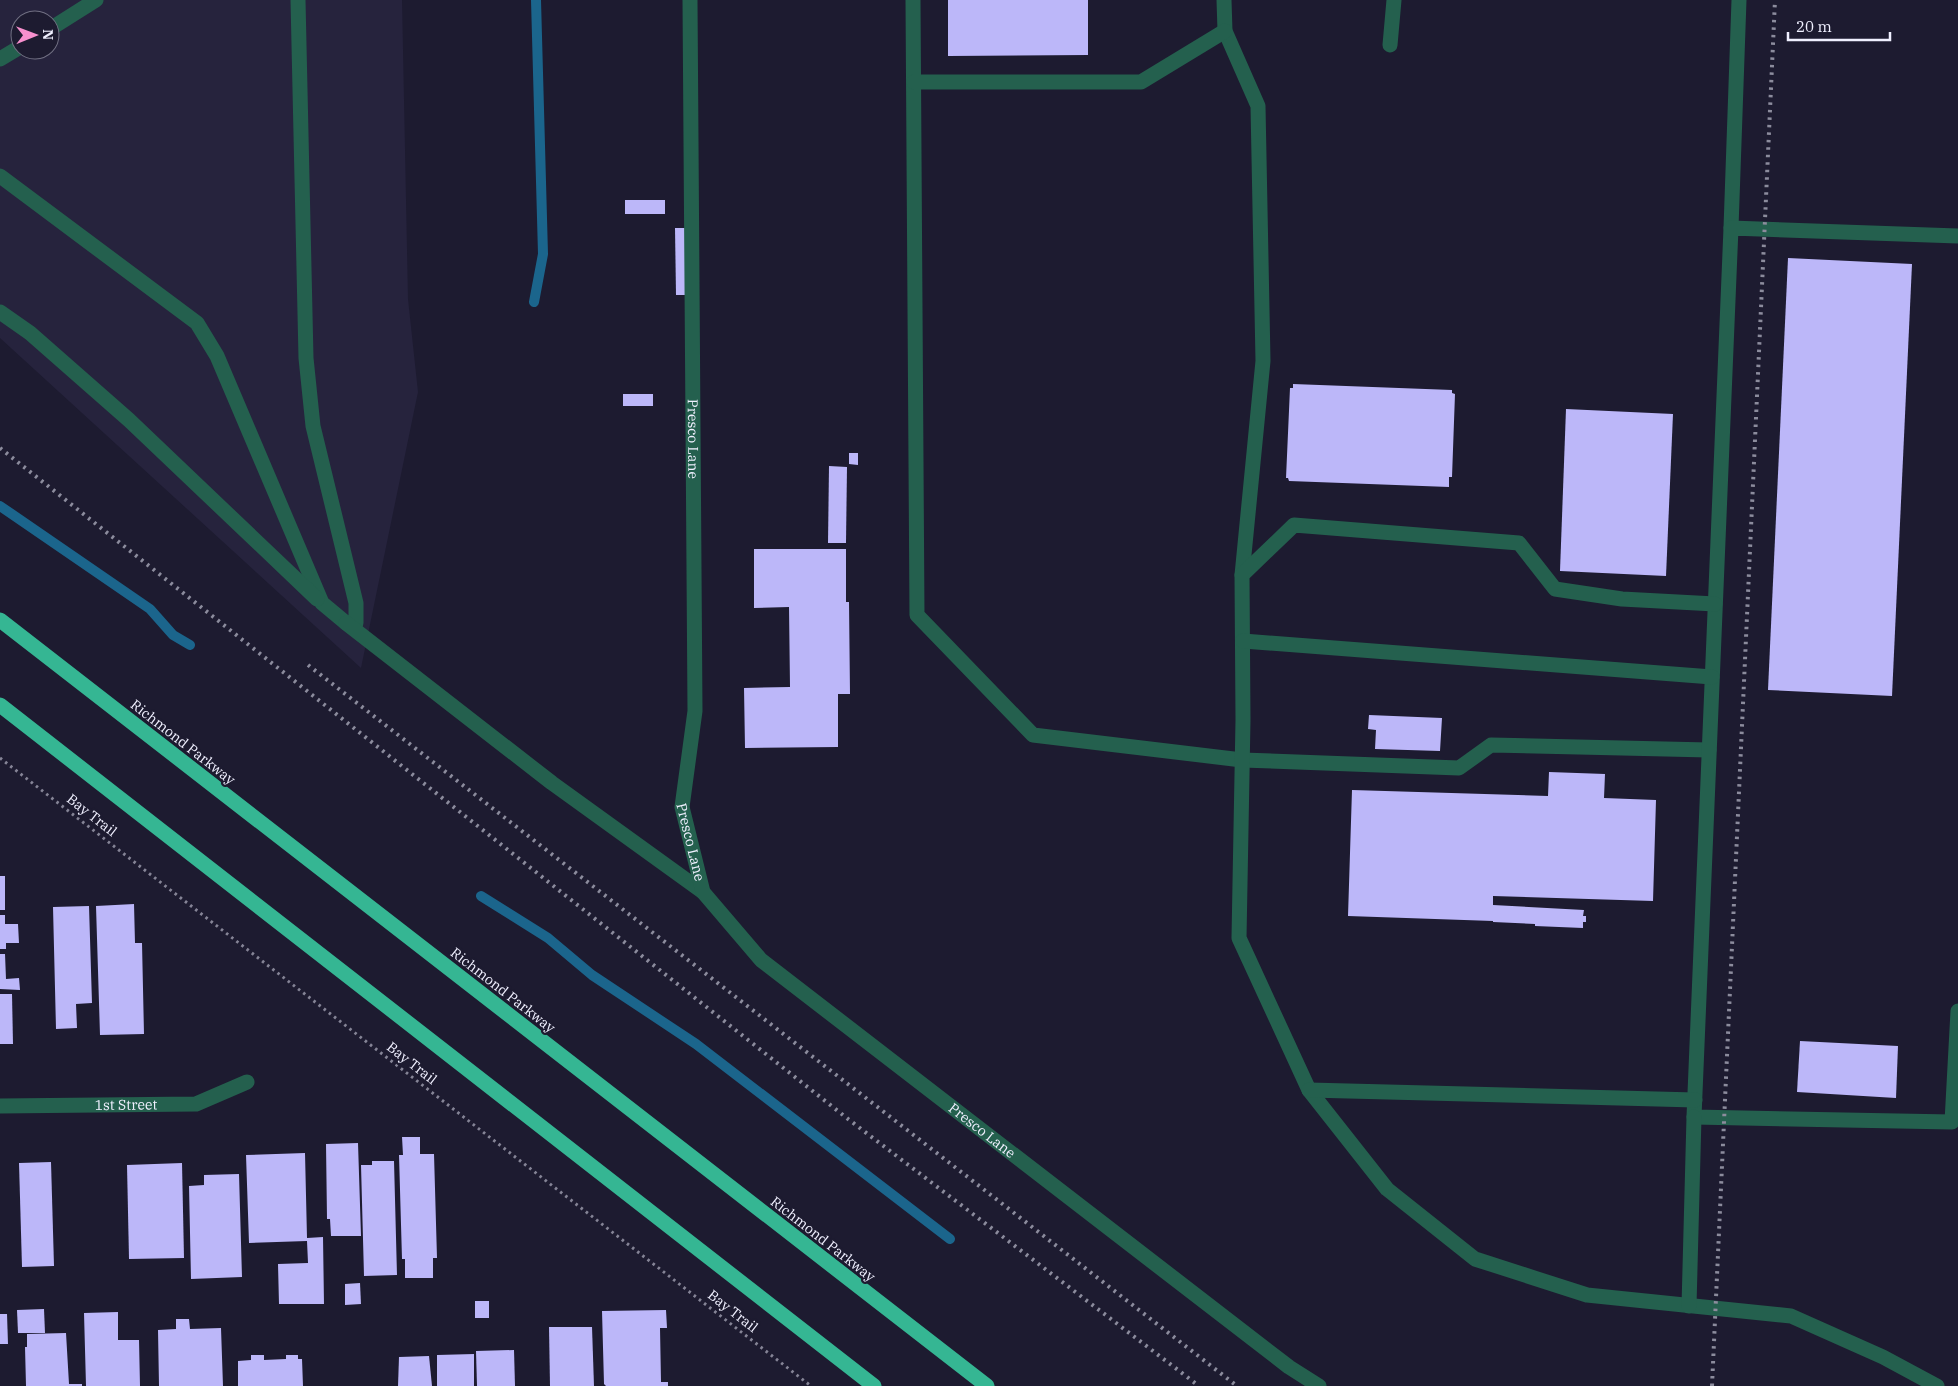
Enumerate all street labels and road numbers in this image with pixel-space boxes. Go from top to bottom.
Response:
street label: Presco Lane [684,399,702,479]
street label: Richmond Parkway [127,695,239,789]
street label: Bay Trail [63,790,121,840]
street label: Presco Lane [672,801,709,883]
street label: Richmond Parkway [447,943,559,1037]
street label: Bay Trail [383,1038,441,1088]
street label: 1st Street [95,1095,157,1114]
street label: Presco Lane [945,1099,1019,1162]
street label: Richmond Parkway [767,1192,879,1286]
street label: Bay Trail [704,1286,762,1336]

